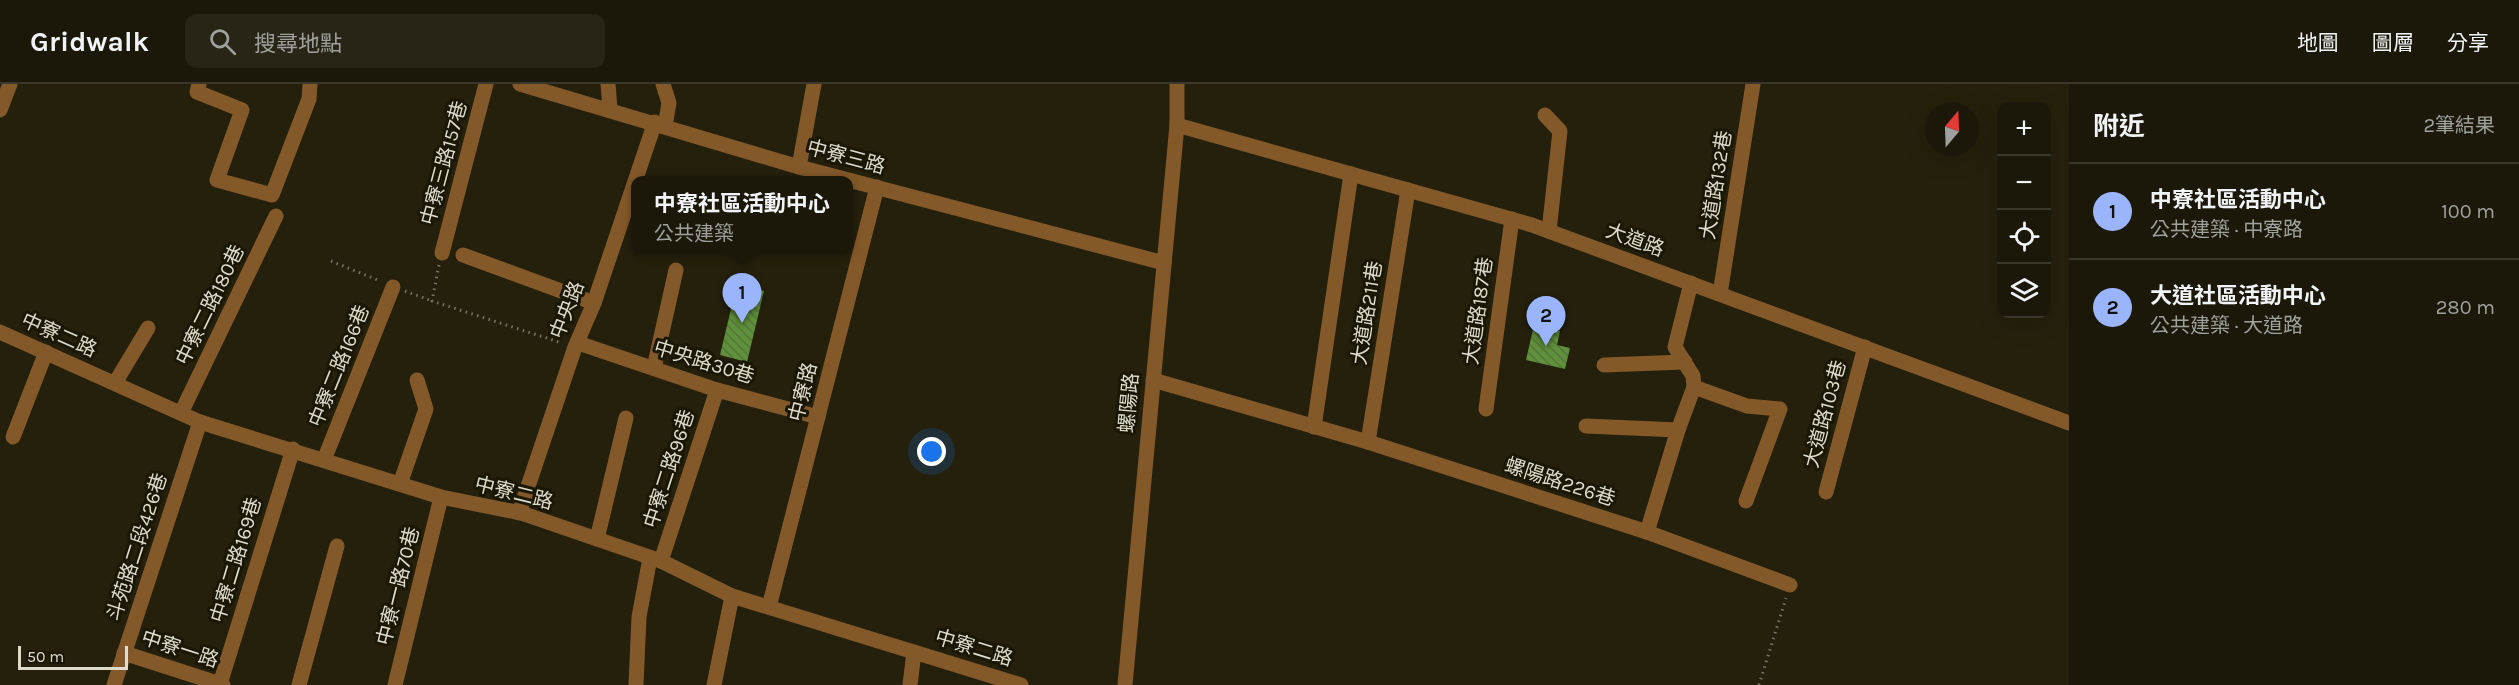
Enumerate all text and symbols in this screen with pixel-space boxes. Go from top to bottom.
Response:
search box [185,14,605,68]
text: Gridwalk [30,25,149,58]
icon: search [206,25,239,58]
text: 搜尋地點 [254,31,342,57]
text: 地圖 [2297,31,2339,55]
text: 圖層 [2372,31,2414,55]
text: 分享 [2447,31,2489,55]
street label: 中寮三路157巷 [416,99,472,227]
north arrow [1925,102,1979,156]
map controls [1997,102,2051,318]
button: + [1997,102,2051,156]
text: 附近 [2093,111,2145,142]
text: 2筆結果 [2423,114,2495,137]
street label: 大道路132巷 [1696,129,1736,241]
street label: 中寮三路 [804,136,888,178]
button: − [1997,156,2051,210]
popup [631,176,853,254]
text: 中寮社區活動中心 [2150,187,2326,213]
text: 中寮社區活動中心 [654,191,830,217]
text: 1 [2109,200,2116,223]
text: 100 m [2441,200,2495,223]
button: locate [1997,210,2051,264]
text: 公共建築 · 中寮路 [2150,218,2303,241]
street label: 大道路 [1603,219,1667,261]
text: 公共建築 [654,222,734,245]
street label: 中寮二路180巷 [171,241,249,369]
street label: 大道路187巷 [1459,256,1497,366]
street label: 大道路211巷 [1347,259,1387,367]
button: layers [1997,264,2051,318]
pin: 1 [722,274,762,323]
street label: 中央路 [546,278,588,342]
text: 大道社區活動中心 [2150,283,2326,309]
pin: 2 [1526,296,1566,346]
text: 2 [2106,296,2119,319]
text: 280 m [2436,296,2495,319]
street label: 中寮二路166巷 [304,302,374,430]
street label: 中寮二路 [18,308,100,362]
text: 公共建築 · 大道路 [2150,314,2303,337]
street label: 中央路30巷 [651,336,757,388]
street label: 大道路103巷 [1800,358,1850,470]
street label: 中寮路 [785,360,821,424]
street label: 螺陽路 [1115,372,1143,434]
street label: 中寮二路96巷 [639,407,699,531]
your location [917,437,946,466]
street label: 螺陽路226巷 [1502,453,1618,511]
street label: 斗苑路二段426巷 [102,470,172,624]
street label: 中寮二路 [472,472,556,514]
street label: 中寮二路169巷 [206,495,266,625]
street label: 中寮一路70巷 [372,524,424,648]
street label: 中寮二路 [932,625,1016,671]
street label: 中寮一路 [138,626,222,672]
scale bar [18,643,128,670]
text: 50 m [27,647,64,666]

